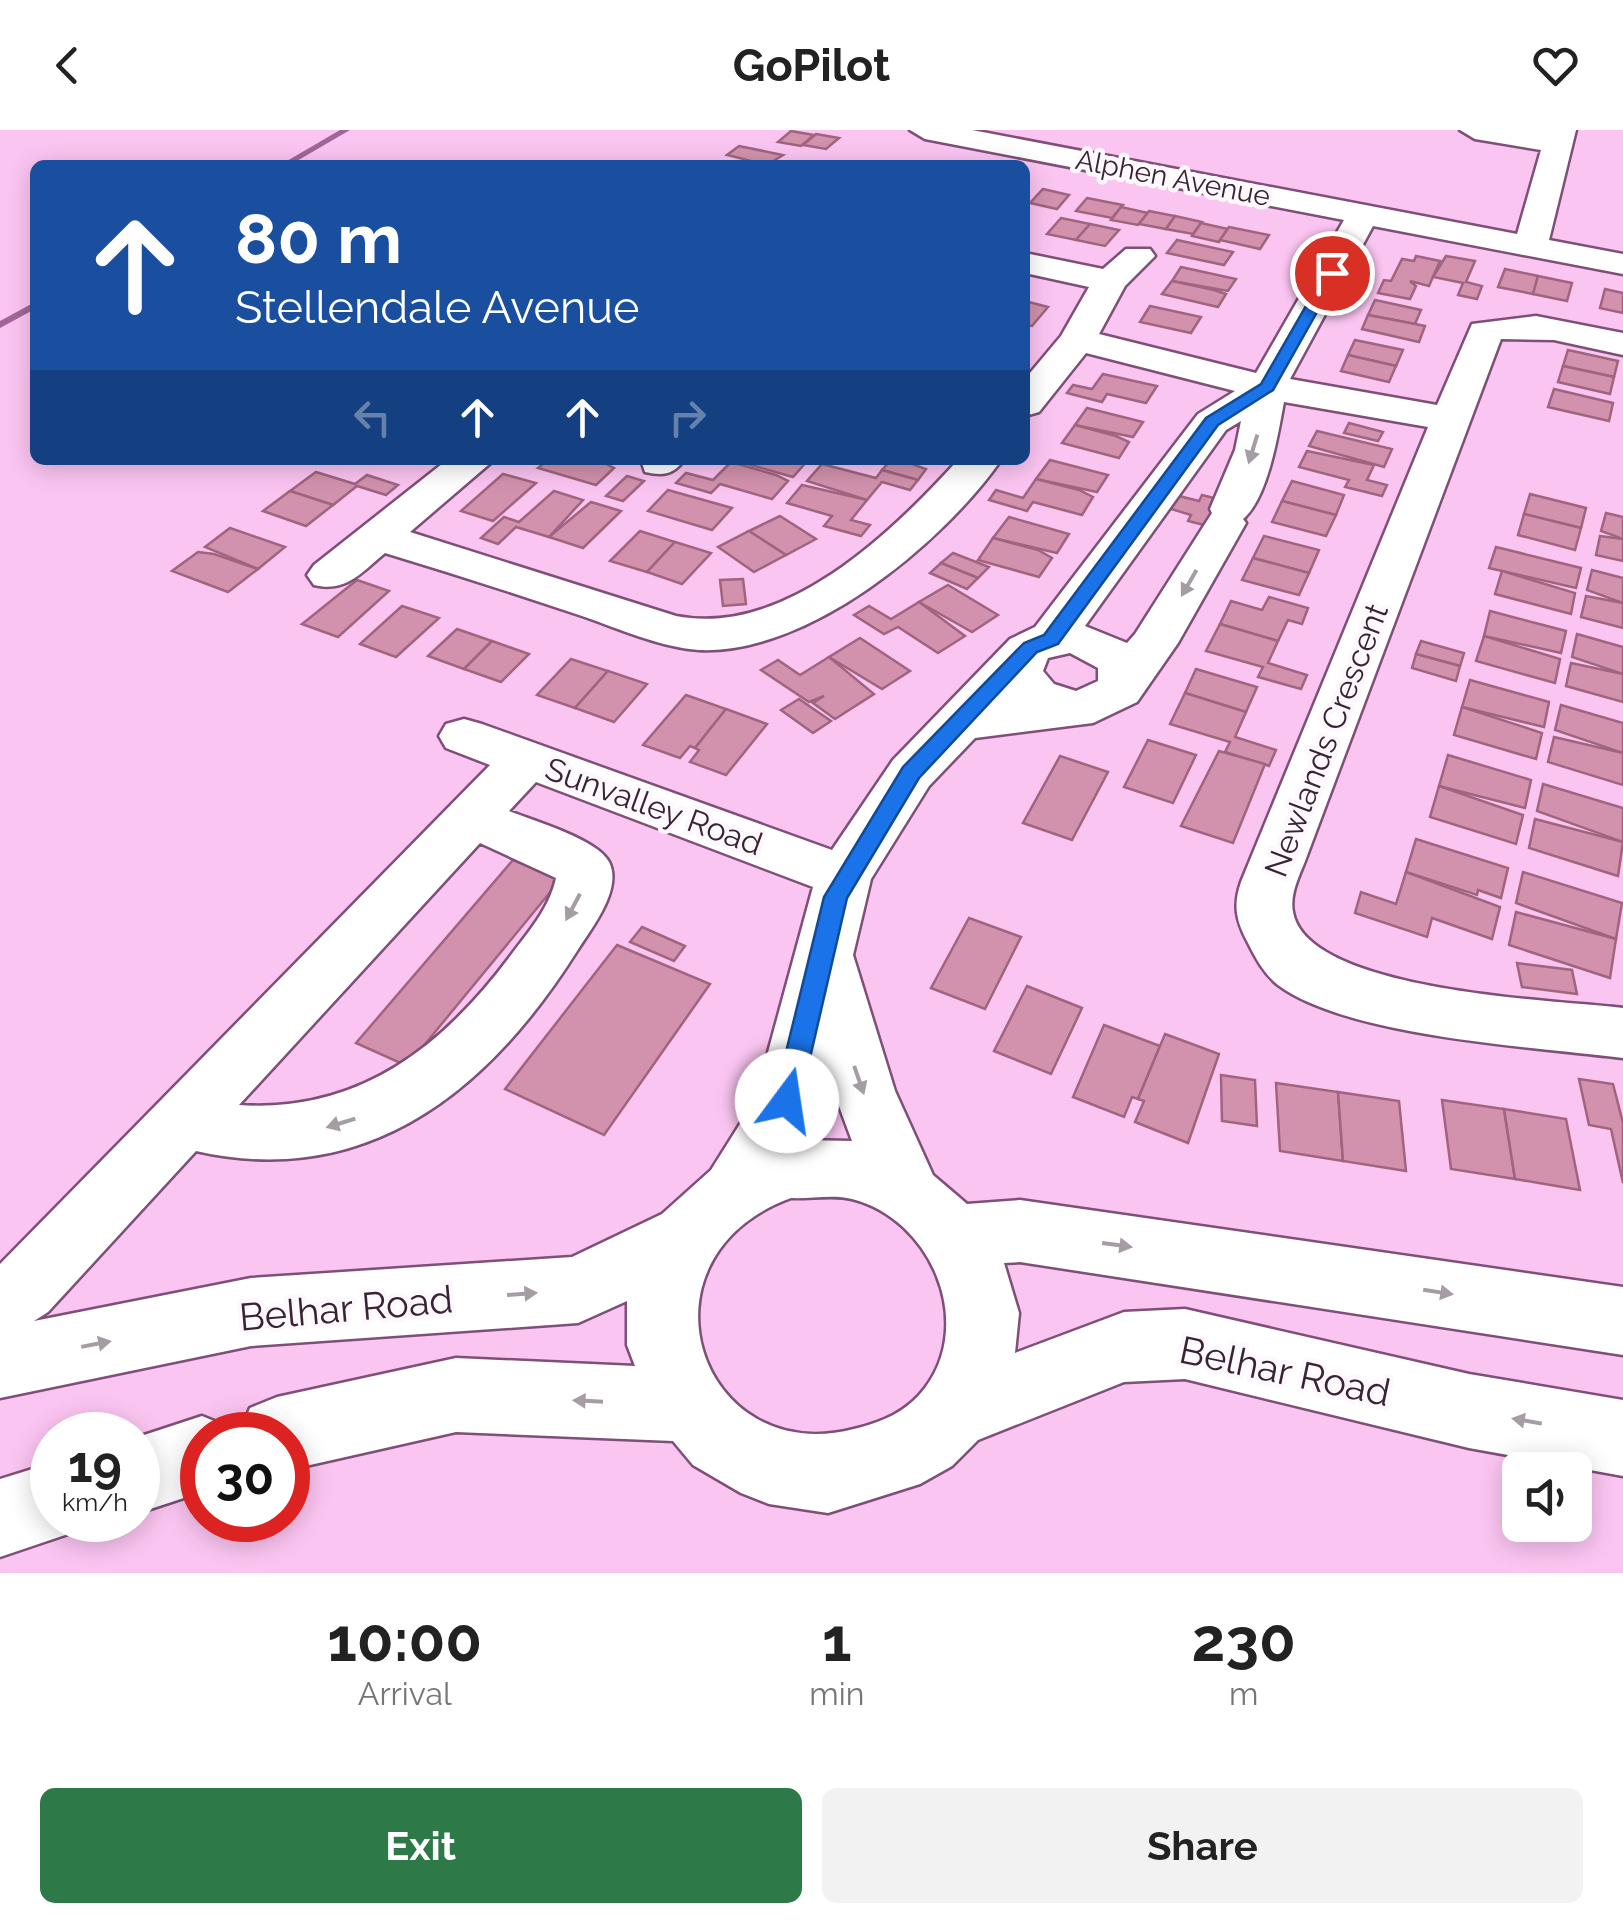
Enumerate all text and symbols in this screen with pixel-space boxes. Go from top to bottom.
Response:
icon: back [40,38,95,93]
icon: heart [1528,38,1583,93]
text: GoPilot [733,39,890,92]
street label: Alphen Avenue [1073,143,1273,213]
text: 80 m [235,197,402,279]
icon: ahead [70,200,200,330]
pin [1290,231,1375,316]
icon: arrive [1305,246,1360,301]
text: Stellendale Avenue [235,281,639,334]
icon: left [345,390,400,445]
icon: ahead [450,390,505,445]
icon: ahead [555,390,610,445]
icon: right [660,390,715,445]
one-way arrow [1245,435,1260,465]
one-way arrow [1181,569,1198,597]
street label: Newlands Crescent [1257,598,1395,882]
street label: Sunvalley Road [541,750,767,862]
one-way arrow [564,893,581,922]
position arrow [735,1049,839,1153]
one-way arrow [852,1065,867,1095]
one-way arrow [326,1117,356,1132]
one-way arrow [1101,1237,1133,1253]
street label: Belhar Road [237,1276,455,1340]
one-way arrow [506,1285,538,1301]
one-way arrow [1423,1285,1454,1300]
street label: Belhar Road [1176,1327,1394,1415]
one-way arrow [80,1335,111,1351]
one-way arrow [571,1393,603,1409]
speed limit sign: 30 [180,1412,310,1542]
one-way arrow [1511,1413,1542,1428]
text: 19 [68,1435,122,1494]
map controls [1502,1452,1592,1542]
button: sound [1502,1452,1592,1542]
text: km/h [62,1487,128,1517]
text: 10:00 [327,1605,482,1675]
text: 1 [822,1605,852,1675]
text: 230 [1192,1605,1296,1675]
text: Arrival [358,1675,452,1712]
text: min [809,1675,864,1712]
text: m [1229,1675,1258,1712]
button: Exit [40,1788,802,1903]
button: Share [822,1788,1583,1903]

